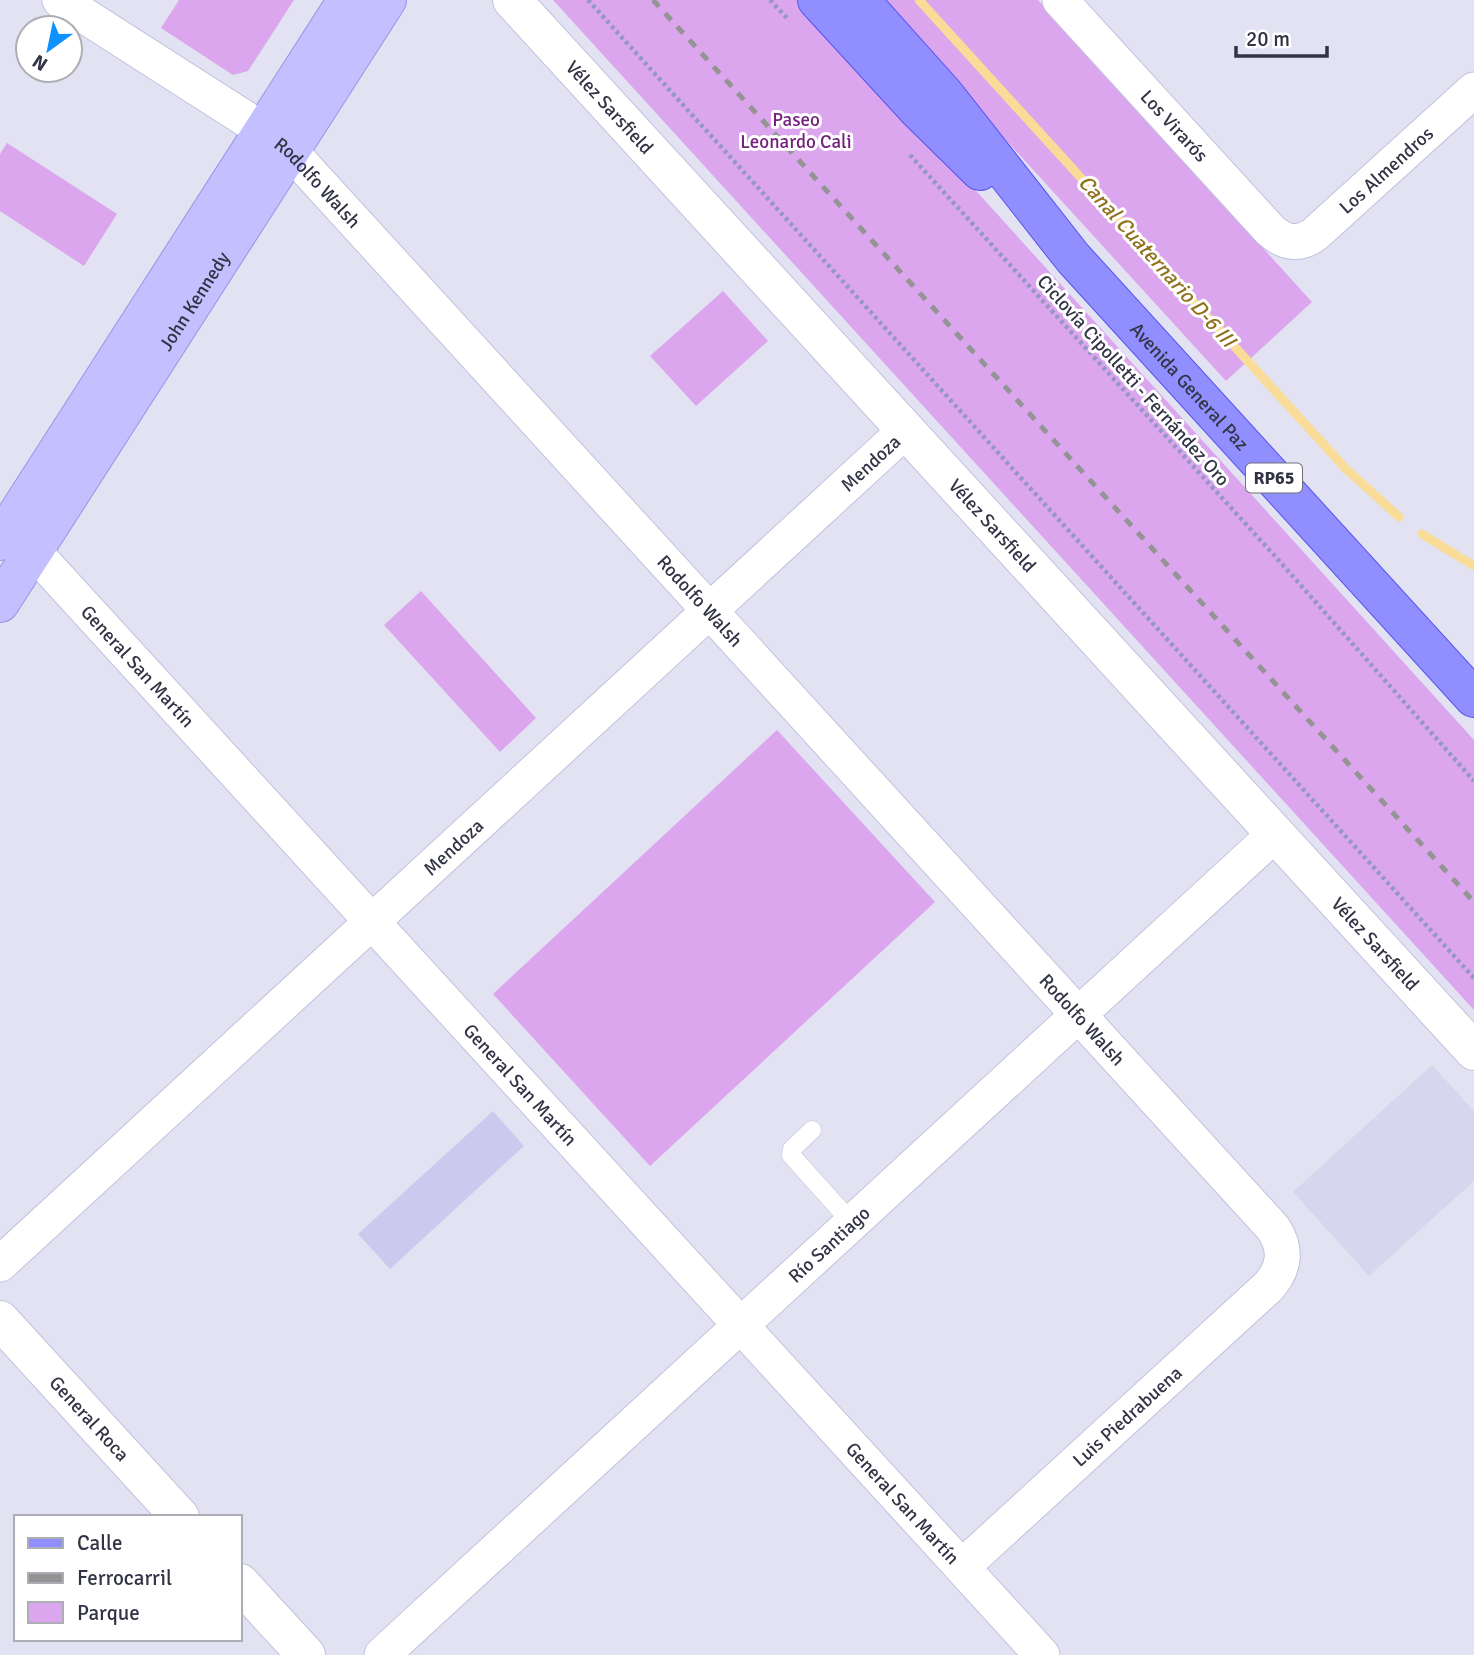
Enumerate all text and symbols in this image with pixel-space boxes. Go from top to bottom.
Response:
north arrow [14,14,84,84]
scale bar [1236,14,1327,58]
text: 20 m [1246,26,1290,52]
text: N [28,49,52,76]
street label: Vélez Sarsfield [560,56,658,160]
street label: Los Virarós [1135,85,1213,167]
park label: Paseo Leonardo Cali [740,108,852,154]
street label: Los Almendros [1334,122,1439,219]
street label: Rodolfo Walsh [269,132,365,233]
water label: Canal Cuaternario D-6 III [1073,170,1242,354]
street label: John Kennedy [154,247,235,355]
street label: Ciclovía Cipolletti - Fernández Oro [1032,270,1235,491]
street label: Avenida General Paz [1125,318,1253,456]
street label: Mendoza [836,430,906,497]
road number: RP65 [1246,464,1302,492]
street label: Vélez Sarsfield [943,474,1041,578]
street label: Rodolfo Walsh [652,550,748,652]
street label: General San Martín [75,600,199,733]
street label: Mendoza [419,814,489,881]
street label: Vélez Sarsfield [1326,892,1424,996]
street label: Rodolfo Walsh [1034,969,1130,1071]
street label: General San Martín [458,1019,582,1151]
street label: Río Santiago [784,1201,876,1289]
street label: Luis Piedrabuena [1068,1361,1187,1472]
street label: General Roca [44,1371,134,1467]
street label: General San Martín [840,1437,964,1570]
legend [14,1515,242,1641]
text: Calle [77,1530,123,1556]
text: Ferrocarril [77,1565,172,1591]
text: Parque [77,1600,140,1626]

